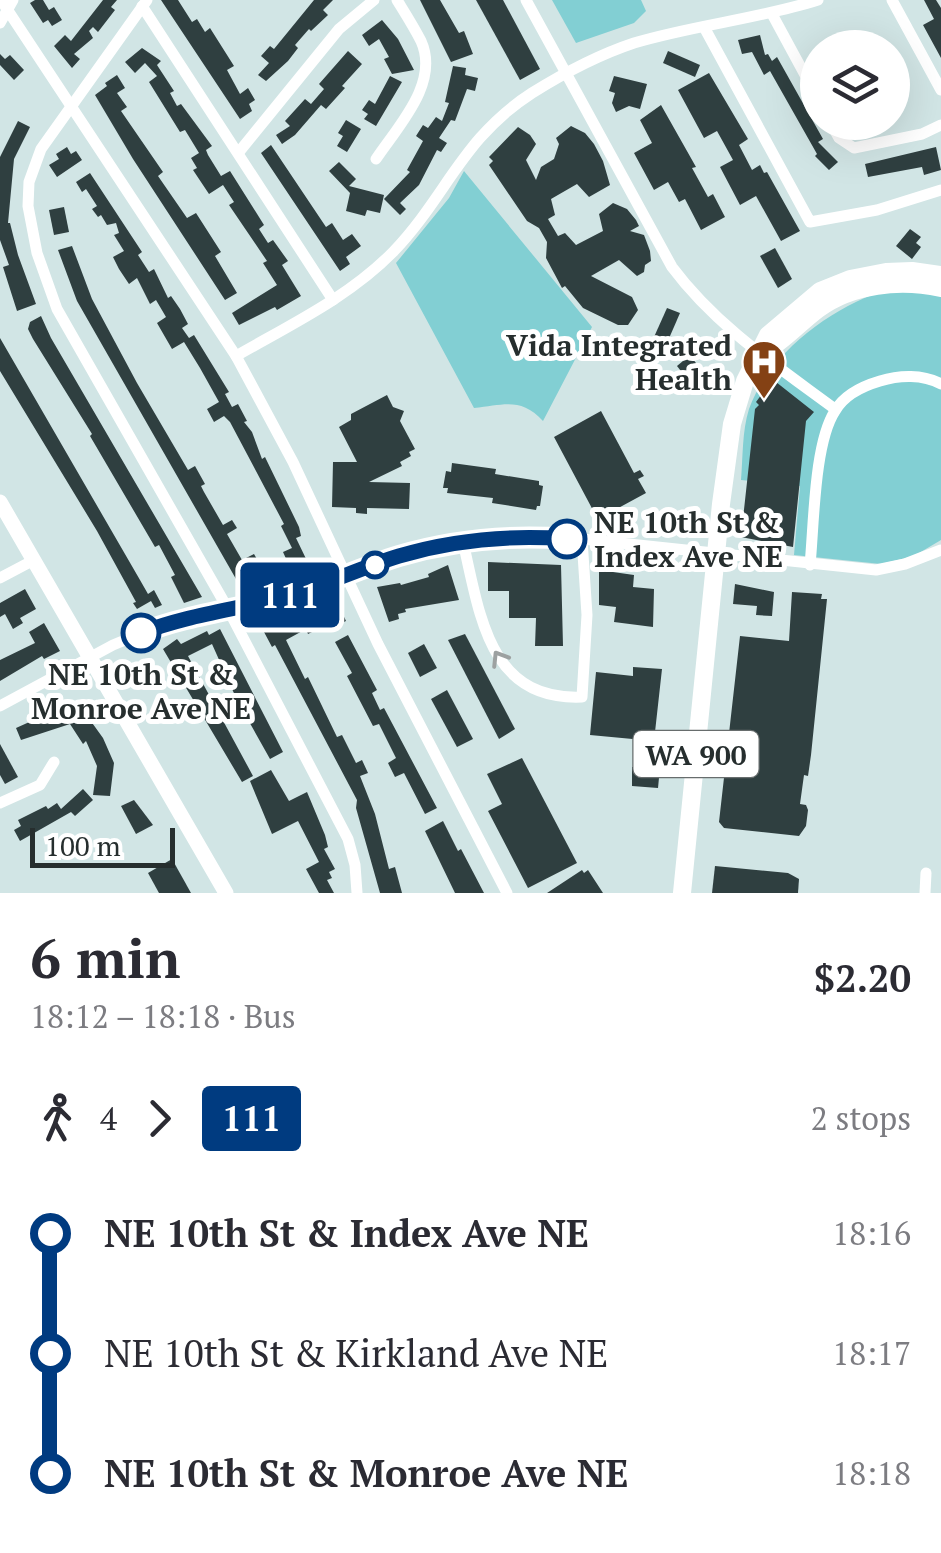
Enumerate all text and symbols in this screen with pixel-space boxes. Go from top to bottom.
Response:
map controls [800,30,910,140]
button: layers [800,30,910,140]
place label: Vida Integrated Health [506,325,732,399]
hospital icon: Vida Integrated Health [741,339,787,400]
place label: NE 10th St & Index Ave NE [594,502,783,576]
marker: NE 10th St & Index Ave NE [548,520,586,558]
unlabelled marker [362,552,388,578]
line badge: 111 [232,562,348,628]
text: 111 [260,572,320,618]
marker: NE 10th St & Monroe Ave NE [122,614,160,652]
one-way arrow [493,650,512,668]
place label: NE 10th St & Monroe Ave NE [31,654,251,728]
road number: WA 900 [634,731,758,777]
scale bar [30,823,175,868]
text: 100 m [45,827,121,864]
text: 6 min [30,921,180,994]
text: $2.20 [814,953,911,1003]
text: 18:12 – 18:18 · Bus [30,995,296,1037]
icon: walk [30,1091,85,1146]
icon: forward [132,1091,187,1146]
text: 111 [222,1095,281,1141]
text: 4 [100,1097,117,1139]
text: 2 stops [811,1097,911,1139]
text: NE 10th St & Index Ave NE [104,1208,589,1258]
text: 18:16 [832,1212,911,1254]
text: NE 10th St & Kirkland Ave NE [104,1328,608,1378]
text: 18:17 [832,1332,911,1374]
text: NE 10th St & Monroe Ave NE [104,1448,628,1498]
text: 18:18 [832,1452,911,1494]

